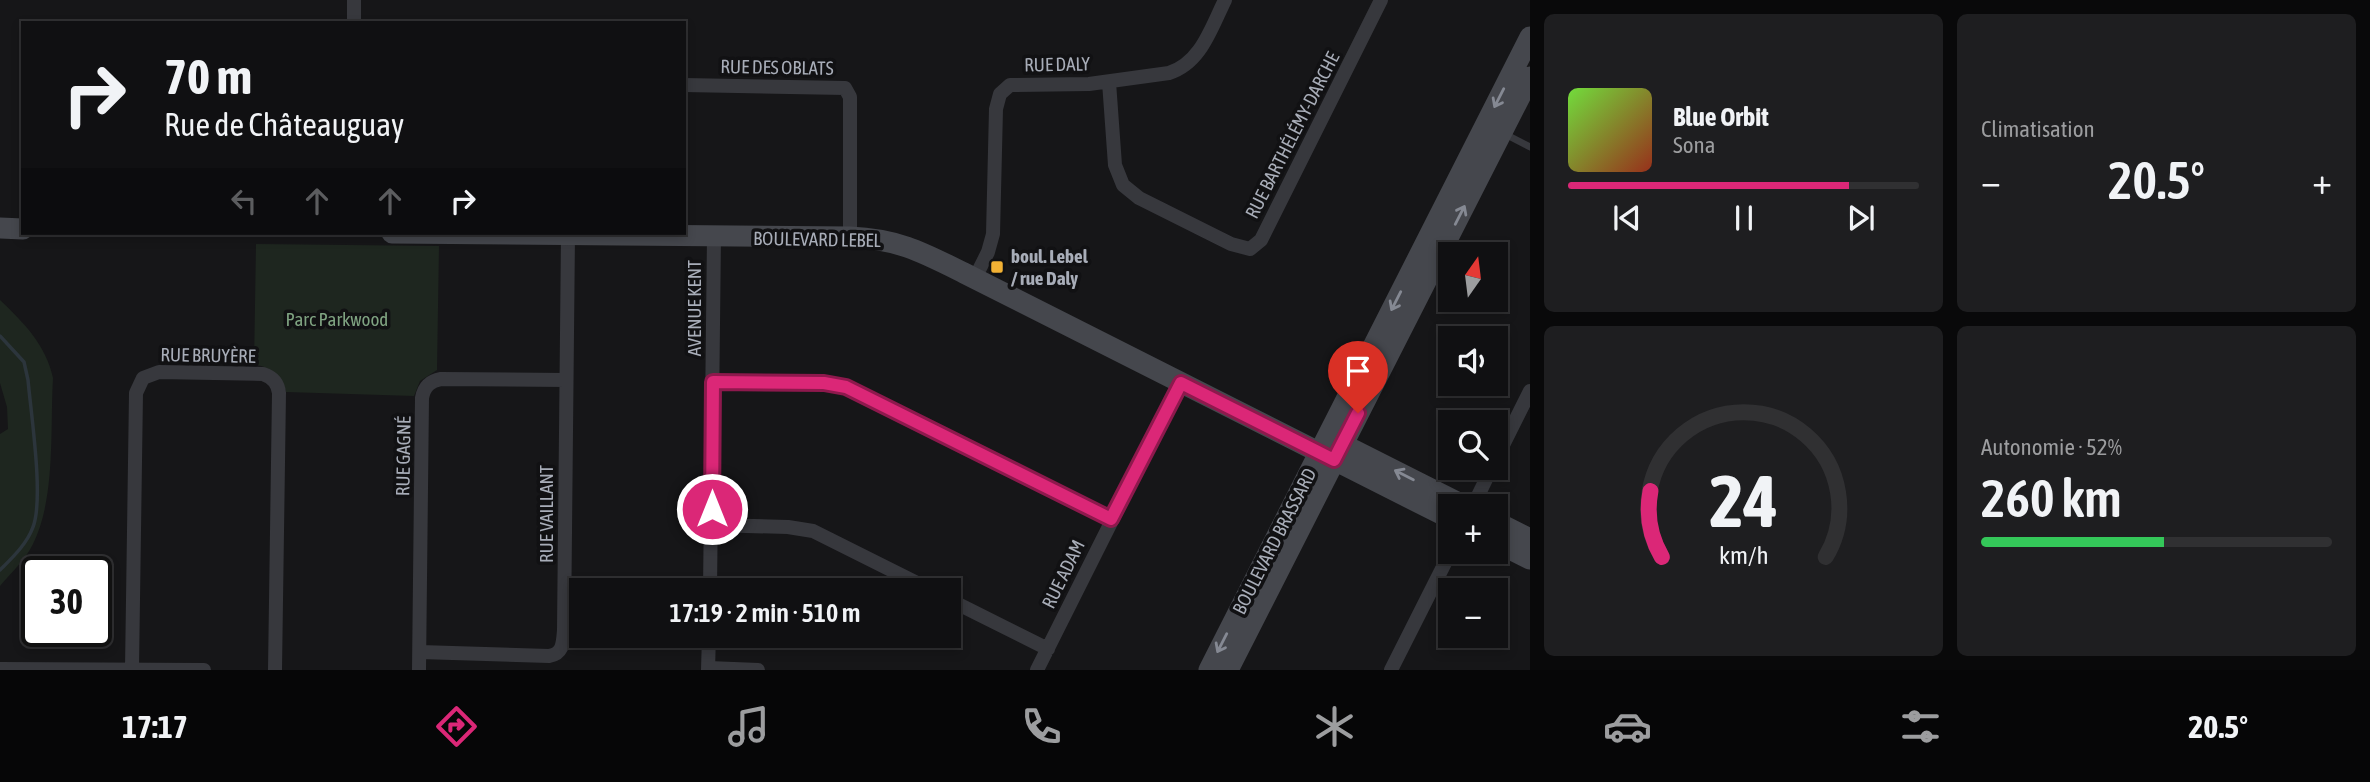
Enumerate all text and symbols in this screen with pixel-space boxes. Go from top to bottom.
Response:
text: 70 m [164,48,252,104]
street label: RUE BARTHÉLÉMY-DARCHE [1240,48,1344,222]
icon: right [49,49,140,140]
street label: RUE DALY [1024,52,1091,76]
street label: RUE DES OBLATS [720,55,834,79]
one-way arrow [1492,87,1505,108]
text: Blue Orbit [1673,102,1769,132]
text: Rue de Châteauguay [164,106,404,143]
text: Climatisation [1981,116,2095,142]
text: Sona [1673,132,1715,158]
text: 20.5° [2108,150,2205,210]
text: − [1981,159,2001,202]
text: + [2312,159,2332,202]
icon: left [225,182,263,220]
icon: ahead [298,182,336,220]
icon: ahead [371,182,409,220]
icon: right [444,182,482,220]
icon: previous [1608,199,1646,237]
icon: pause [1725,199,1763,237]
icon: next [1842,199,1880,237]
one-way arrow [1453,205,1467,226]
street label: BOULEVARD LEBEL [753,227,882,251]
north arrow [1438,242,1508,312]
map controls [1438,242,1508,648]
place label: boul. Lebel / rue Daly [1011,245,1089,289]
street label: AVENUE KENT [683,259,705,356]
marker: boul. Lebel / rue Daly [989,259,1005,275]
one-way arrow [1388,290,1402,311]
park label: Parc Parkwood [286,308,388,330]
button: sound [1438,326,1508,396]
pin [1328,341,1388,413]
street label: RUE BRUYÈRE [160,343,256,367]
icon: arrive [1339,352,1377,390]
button: search [1438,410,1508,480]
street label: RUE GAGNÉ [391,416,415,496]
text: Autonomie · 52% [1981,434,2122,460]
text: 24 [1709,459,1778,542]
street label: RUE VAILLANT [535,464,557,563]
street label: BOULEVARD BRASSARD [1228,464,1320,618]
one-way arrow [1394,468,1414,482]
text: 260 km [1981,468,2122,528]
position arrow [675,472,749,546]
button: + [1438,494,1508,564]
street label: RUE ADAM [1037,536,1089,612]
text: km/h [1719,541,1768,569]
speed limit sign: 30 [21,556,112,647]
button: − [1438,578,1508,648]
text: 17:19 · 2 min · 510 m [670,598,860,628]
one-way arrow [1215,632,1229,653]
icon: directions [432,702,481,751]
icon: music [724,702,773,751]
icon: phone [1017,702,1066,751]
icon: climate [1310,702,1359,751]
icon: car [1603,702,1652,751]
icon: filters [1896,702,1945,751]
text: 17:17 [122,708,188,745]
text: 20.5° [2188,708,2248,745]

